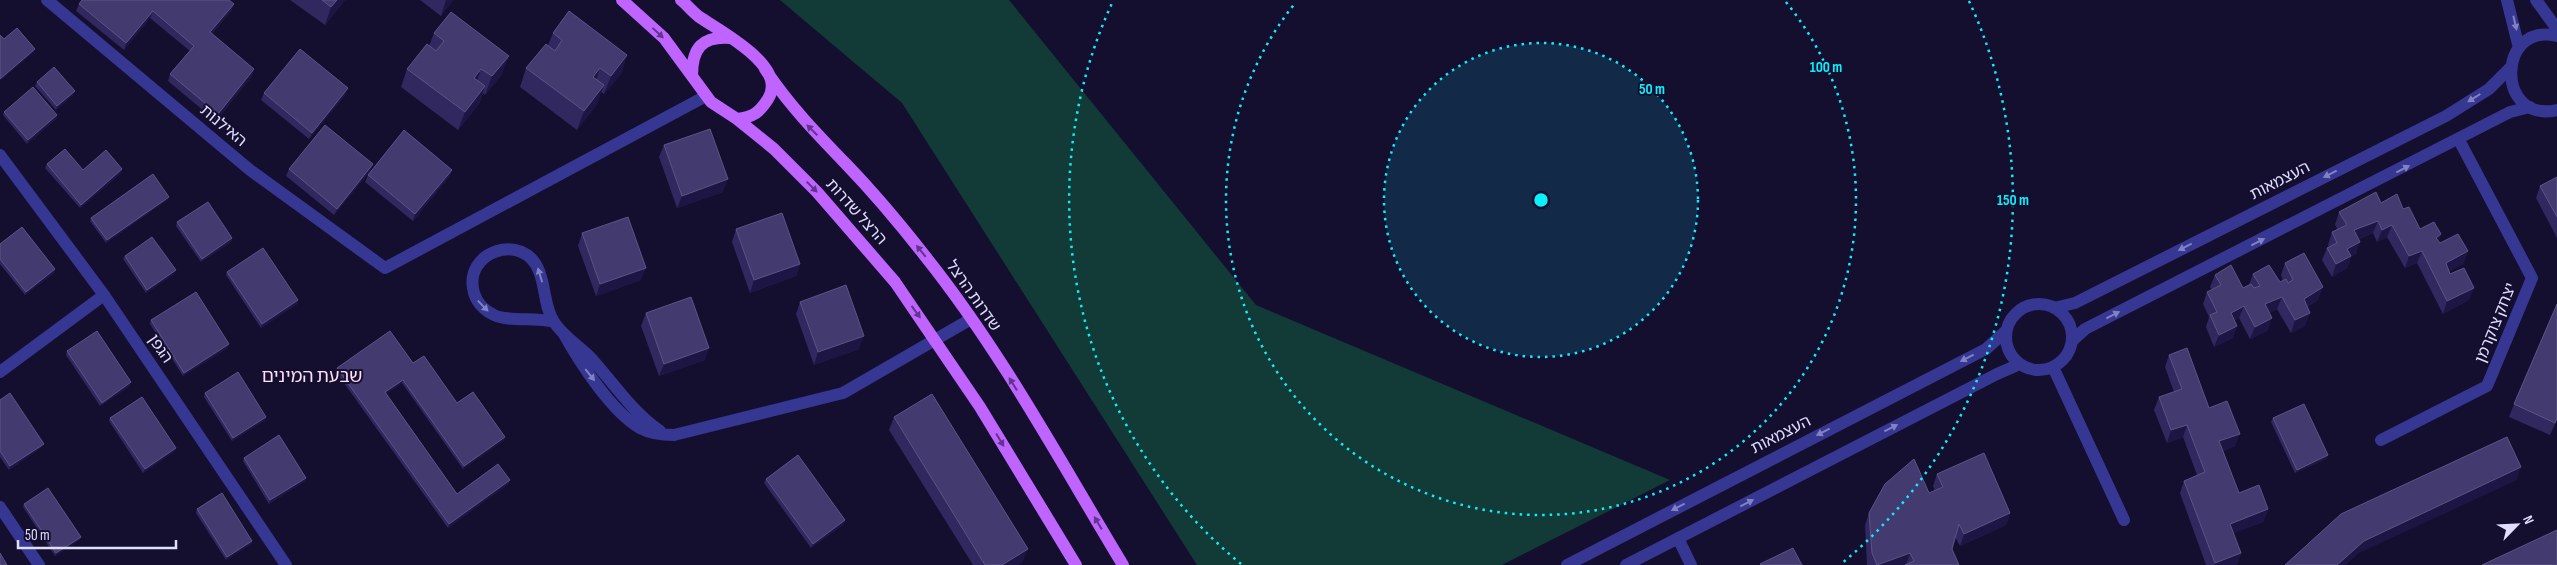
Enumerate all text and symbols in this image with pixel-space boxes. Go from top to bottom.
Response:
one-way arrow [2511,16,2519,31]
one-way arrow [651,27,663,39]
text: 100 m [1810,58,1842,77]
text: 50 m [1639,80,1665,99]
one-way arrow [2467,94,2481,103]
street label: האילנות [196,101,250,151]
one-way arrow [806,124,818,136]
street label: העצמאות [2247,158,2313,204]
one-way arrow [2396,165,2410,173]
one-way arrow [2323,170,2338,178]
street label: הרצל שדרות [821,175,891,249]
one-way arrow [806,181,818,193]
centre of rings [1532,191,1550,209]
text: 150 m [1997,191,2029,210]
one-way arrow [2251,238,2265,246]
one-way arrow [2178,243,2193,251]
one-way arrow [915,245,926,258]
street label: שדרות הרצל [942,257,1004,335]
one-way arrow [536,268,544,283]
street label: יצחק צוקרמן [2471,280,2521,366]
one-way arrow [477,300,489,312]
one-way arrow [911,305,921,319]
one-way arrow [2105,311,2120,319]
street label: הגפן [144,331,176,367]
one-way arrow [1960,354,1974,362]
district label: שבעת המינים [261,366,363,387]
one-way arrow [585,369,596,382]
one-way arrow [1009,378,1018,391]
street label: העצמאות [1748,412,1814,458]
one-way arrow [1884,424,1899,432]
one-way arrow [1815,428,1830,436]
one-way arrow [996,434,1005,447]
one-way arrow [1740,499,1754,507]
north arrow [2492,500,2542,550]
one-way arrow [1671,503,1685,511]
text: N [2519,513,2538,527]
one-way arrow [1093,517,1102,530]
scale bar [18,518,175,550]
text: 50 m [25,526,50,545]

